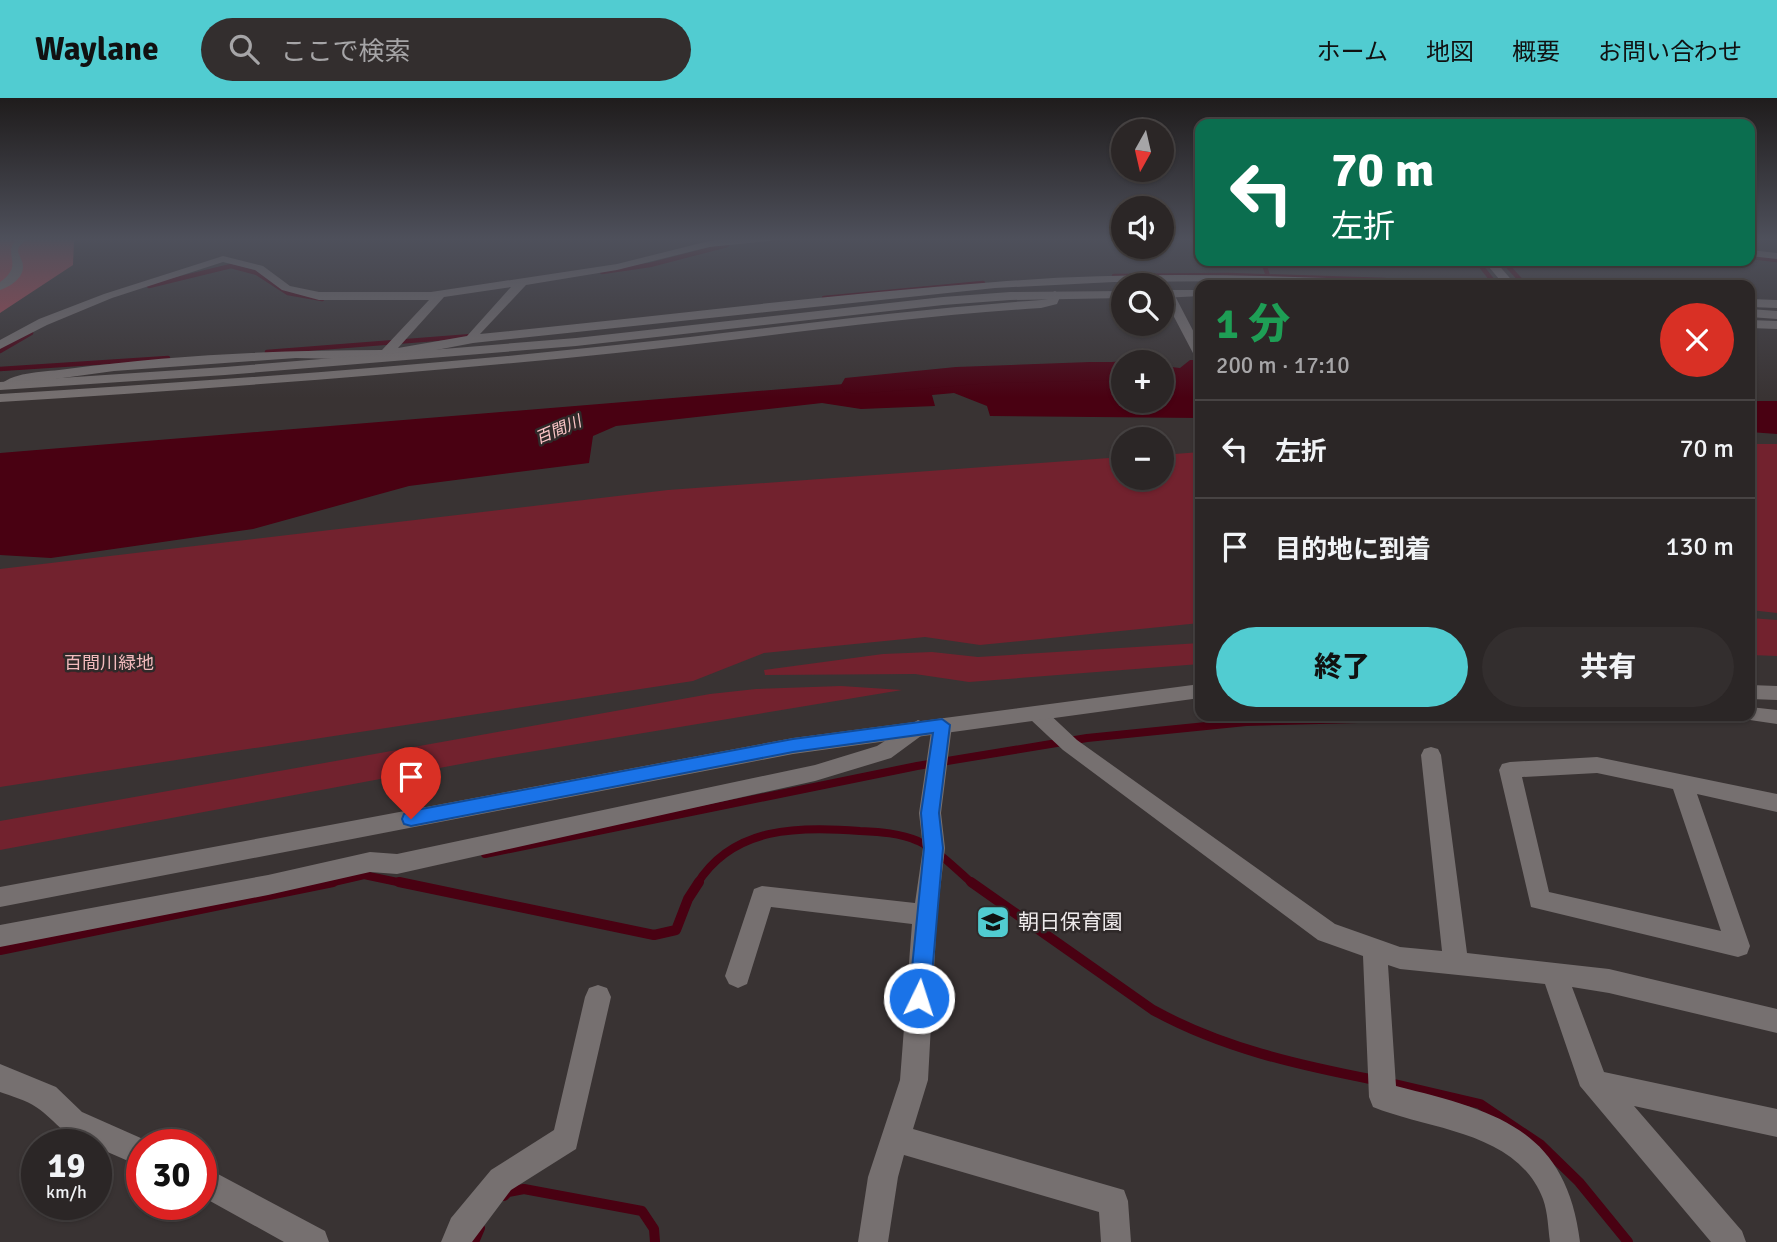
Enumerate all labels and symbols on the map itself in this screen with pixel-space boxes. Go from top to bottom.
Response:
north arrow [1111,119,1174,182]
water label: 百間川 [532,411,586,449]
park label: 百間川緑地 [64,652,154,674]
pin [381,747,441,819]
school or university icon: 朝日保育園 [974,903,1012,941]
place label: 朝日保育園 [1018,909,1123,935]
position arrow [882,961,956,1035]
speed limit sign: 30 [126,1129,217,1220]

